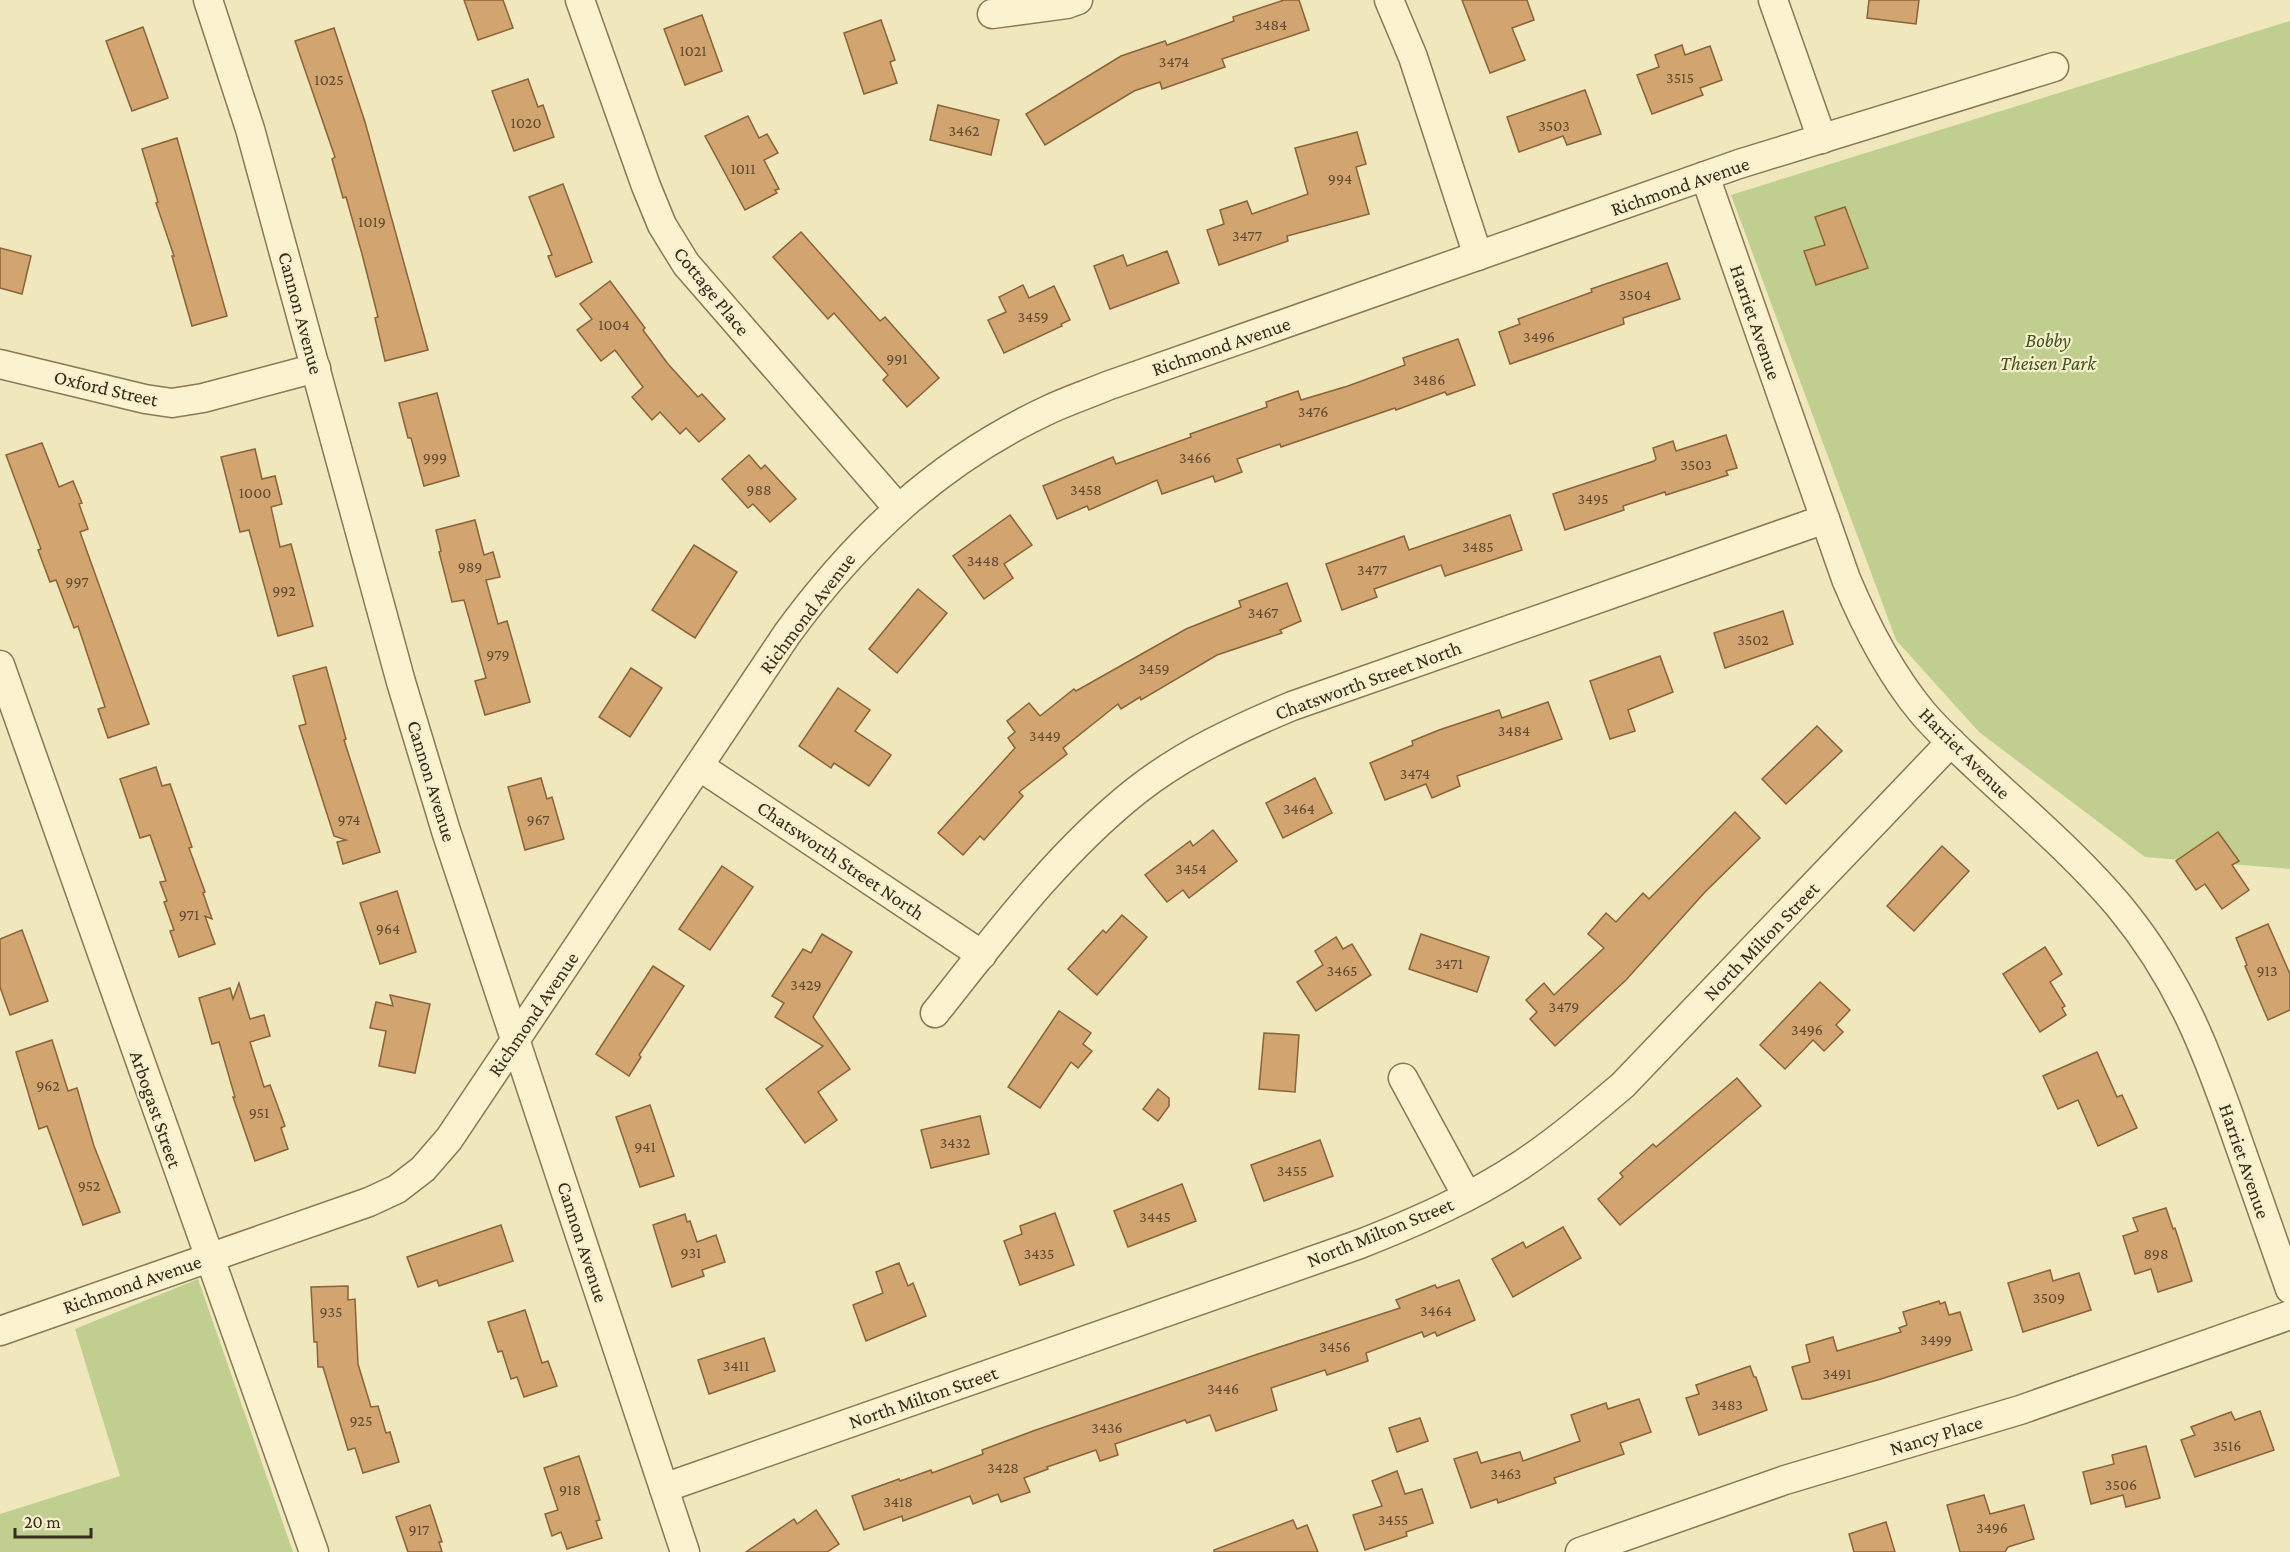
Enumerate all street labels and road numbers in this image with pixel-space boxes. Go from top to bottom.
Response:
street label: Richmond Avenue [1608,152,1752,220]
street label: Cottage Place [669,242,755,341]
street label: Cannon Avenue [274,249,328,377]
street label: Harriet Avenue [1726,262,1786,382]
street label: Richmond Avenue [1149,312,1293,380]
street label: Oxford Street [52,365,161,411]
street label: Richmond Avenue [755,548,860,678]
street label: Chatsworth Street North [1272,636,1464,724]
street label: Harriet Avenue [1915,703,2015,803]
street label: Cannon Avenue [403,718,461,845]
street label: Chatsworth Street North [753,796,929,924]
street label: North Milton Street [1699,877,1823,1005]
street label: Richmond Avenue [483,948,583,1080]
street label: Arbogast Street [125,1048,186,1171]
street label: Harriet Avenue [2215,1101,2275,1221]
street label: Cannon Avenue [553,1179,613,1305]
street label: North Milton Street [1304,1192,1457,1271]
street label: Richmond Avenue [60,1250,204,1318]
street label: North Milton Street [846,1361,1001,1433]
street label: Nancy Place [1887,1410,1986,1460]

